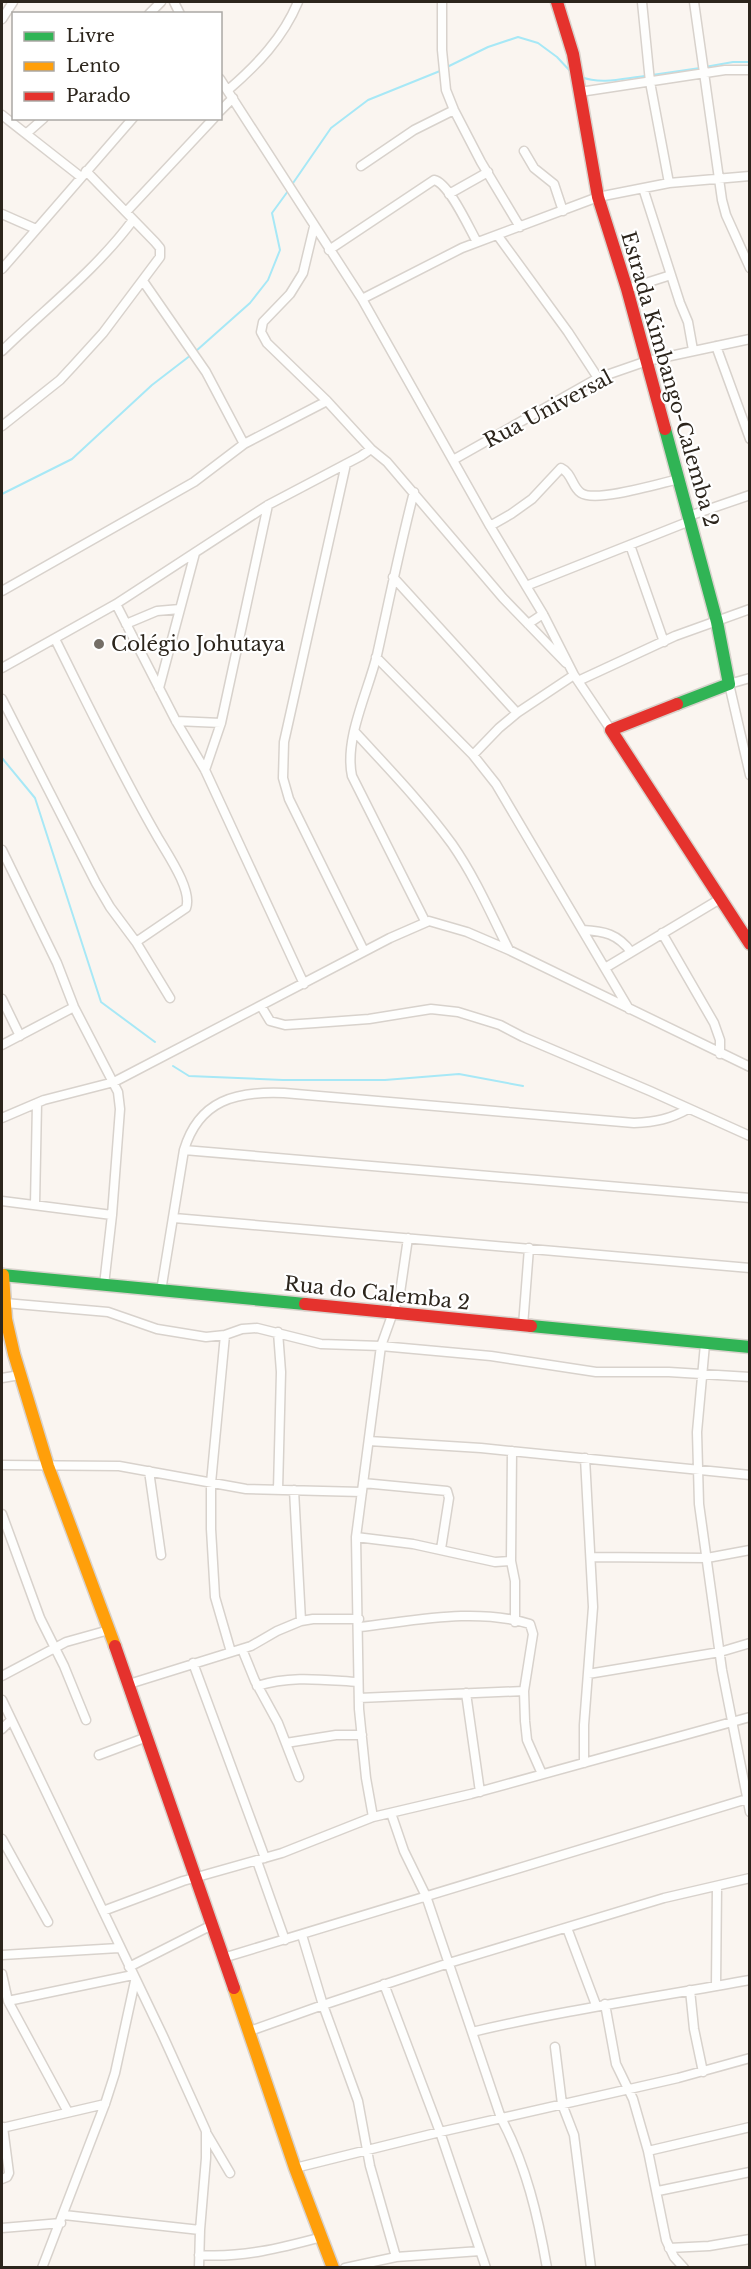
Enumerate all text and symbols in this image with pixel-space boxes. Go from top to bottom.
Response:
legend [12,12,222,120]
text: Livre [66,25,115,47]
text: Lento [66,55,120,77]
text: Parado [66,85,131,107]
street label: Estrada Kimbango-Calemba 2 [616,228,724,530]
street label: Rua Universal [480,365,616,453]
place label: Colégio Johutaya [111,632,286,656]
marker: Colégio Johutaya [92,637,106,651]
street label: Rua do Calemba 2 [283,1271,471,1315]

